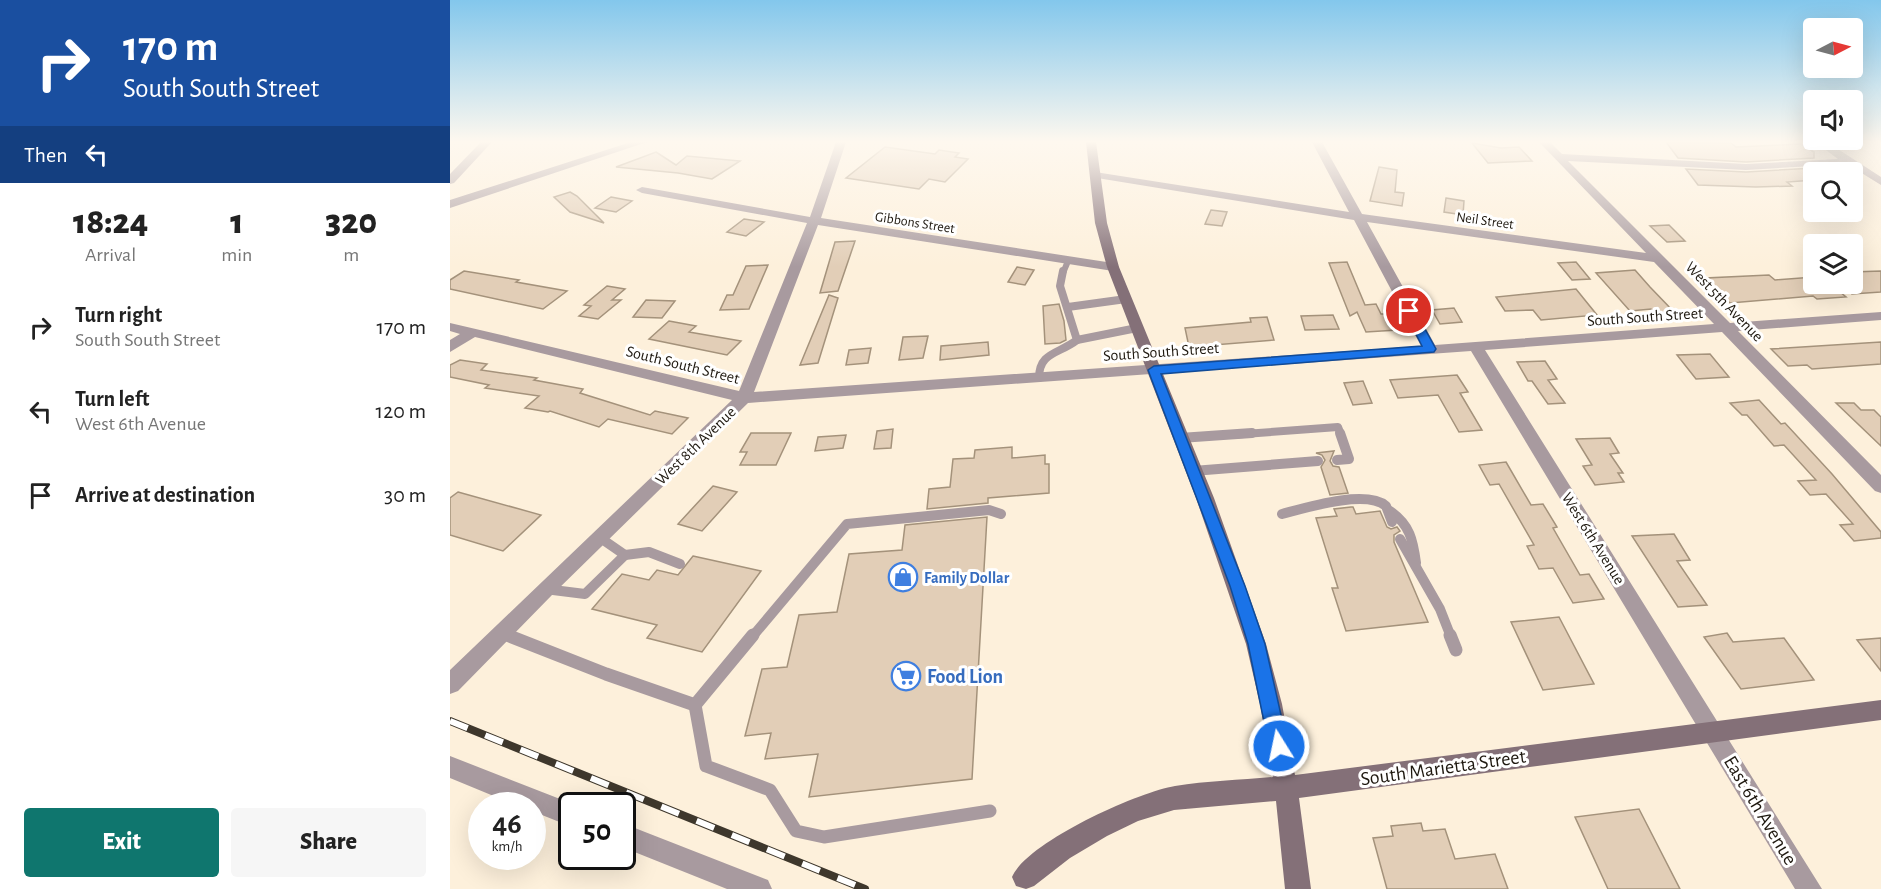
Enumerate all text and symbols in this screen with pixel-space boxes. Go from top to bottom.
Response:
north arrow [1803,18,1863,78]
map controls [1803,18,1863,294]
icon: right [24,24,102,102]
text: 170 m [123,26,218,68]
text: South South Street [123,75,319,102]
button: sound [1803,90,1863,150]
icon: left [80,138,113,171]
text: Then [24,144,68,166]
button: search [1803,162,1863,222]
text: 18:24 [73,204,148,240]
text: 1 [230,204,243,240]
text: 320 [325,204,377,240]
street label: Gibbons Street [874,210,956,236]
street label: Neil Street [1455,210,1515,232]
button: layers [1803,234,1863,294]
text: Arrival [85,245,136,265]
text: min [221,245,252,265]
text: m [343,245,359,265]
street label: West 5th Avenue [1682,259,1766,345]
pin [1383,285,1434,336]
icon: arrive [1392,294,1425,327]
text: Turn right [75,304,162,326]
street label: South South Street [1587,305,1704,329]
icon: right [24,311,57,344]
text: 170 m [376,316,426,338]
text: South South Street [75,330,220,350]
street label: South South Street [1103,340,1220,364]
street label: South South Street [624,343,741,387]
text: Turn left [75,388,149,410]
icon: left [24,395,57,428]
text: 120 m [376,400,426,422]
street label: West 8th Avenue [652,404,739,488]
text: West 6th Avenue [75,414,206,434]
icon: arrive [24,479,57,512]
text: Arrive at destination [75,484,255,506]
text: 30 m [384,484,426,506]
street label: West 6th Avenue [1559,490,1628,587]
shop icon: Family Dollar [887,561,919,593]
place label: Family Dollar [924,570,1010,587]
supermarket icon: Food Lion [890,660,922,692]
place label: Food Lion [927,667,1003,687]
position arrow [1247,714,1311,778]
street label: South Marietta Street [1359,746,1528,789]
street label: East 6th Avenue [1720,753,1800,869]
speed limit sign: 50 [558,792,636,870]
button: Exit [24,808,219,877]
button: Share [231,808,426,877]
text: 46 [492,809,522,839]
text: km/h [492,839,522,854]

